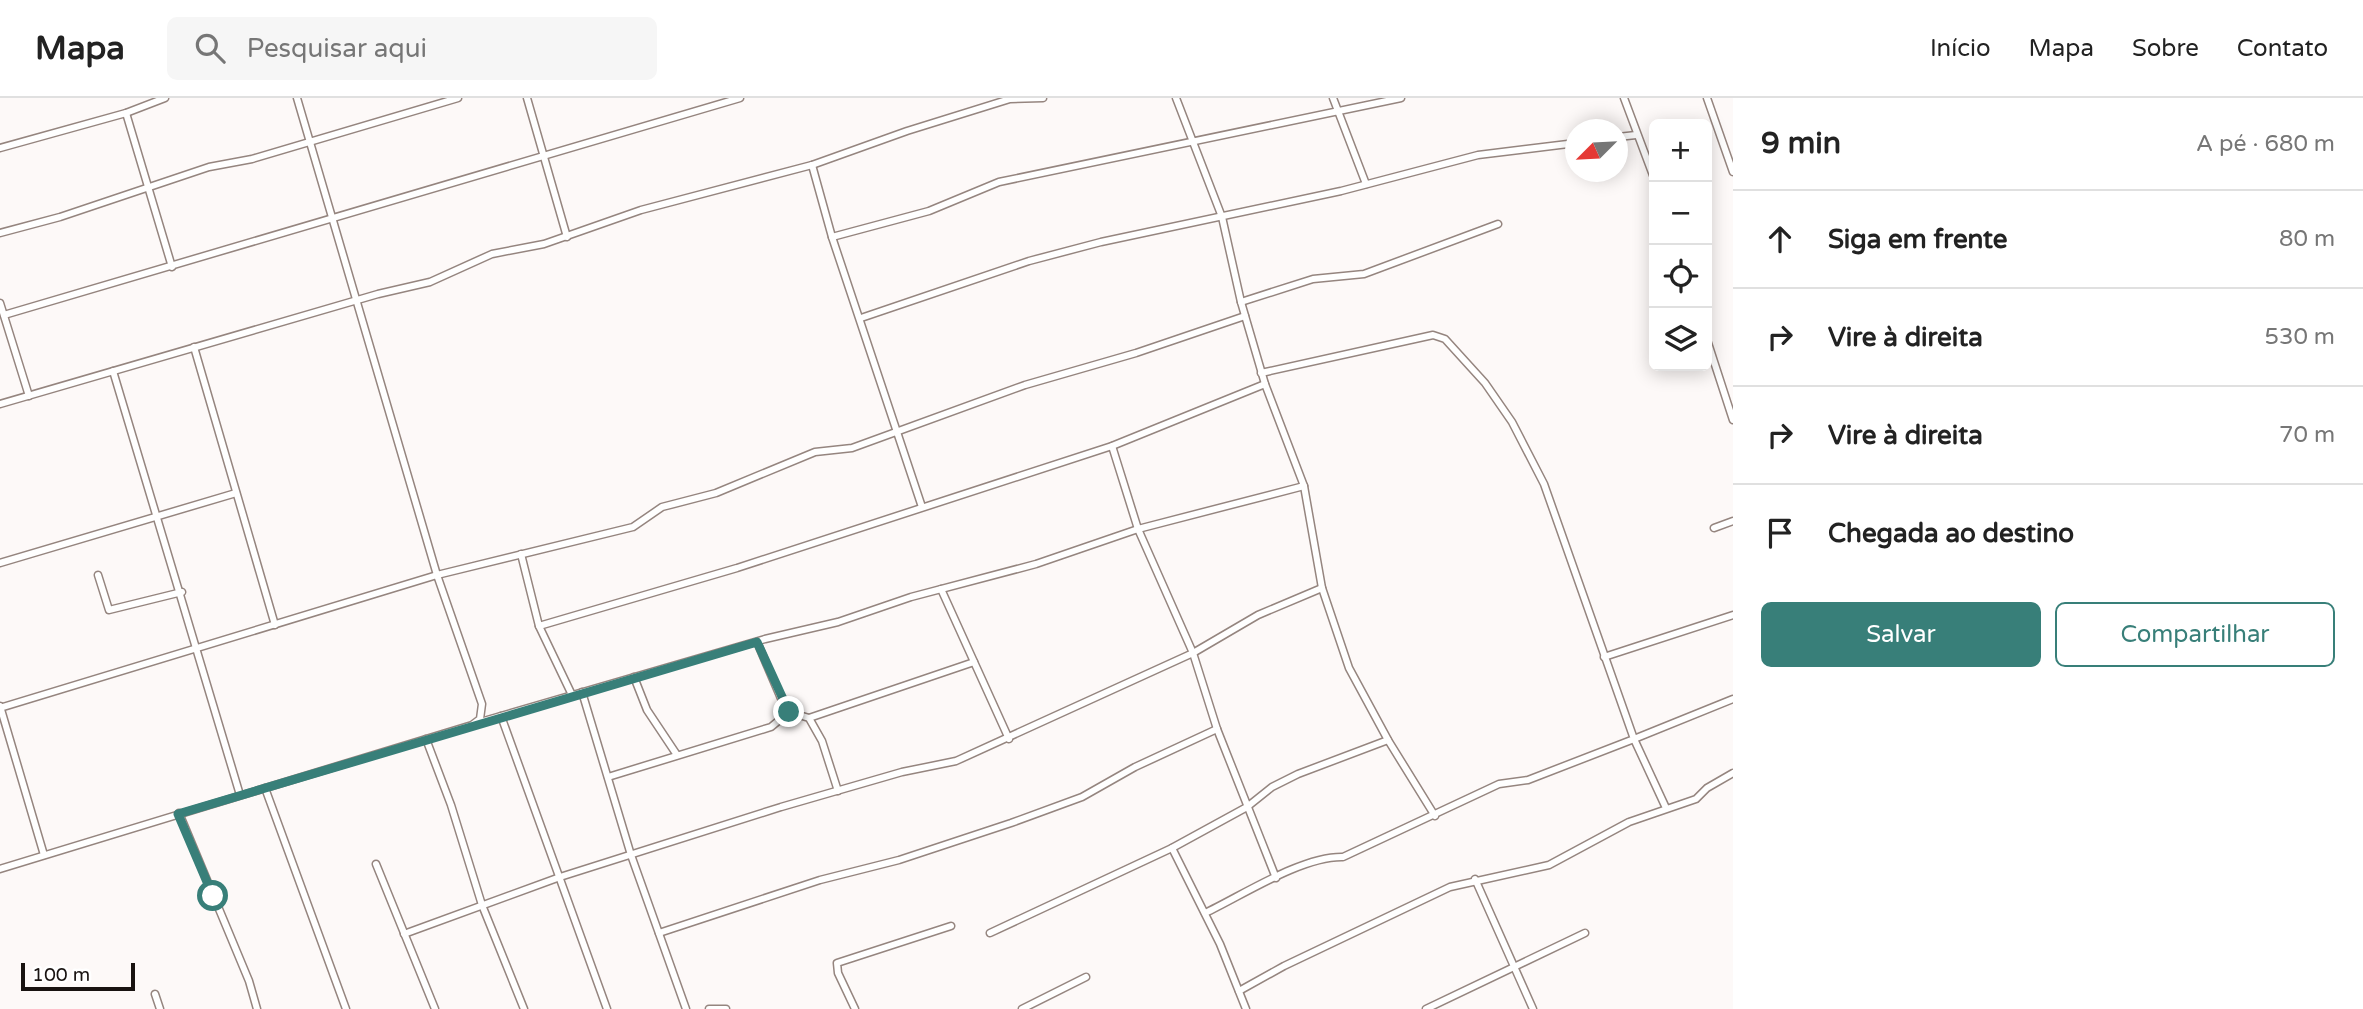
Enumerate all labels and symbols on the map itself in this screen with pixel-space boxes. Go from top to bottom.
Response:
north arrow [1565,119,1628,182]
route end [773,696,804,727]
route start [197,880,228,911]
scale bar [21,960,135,992]

